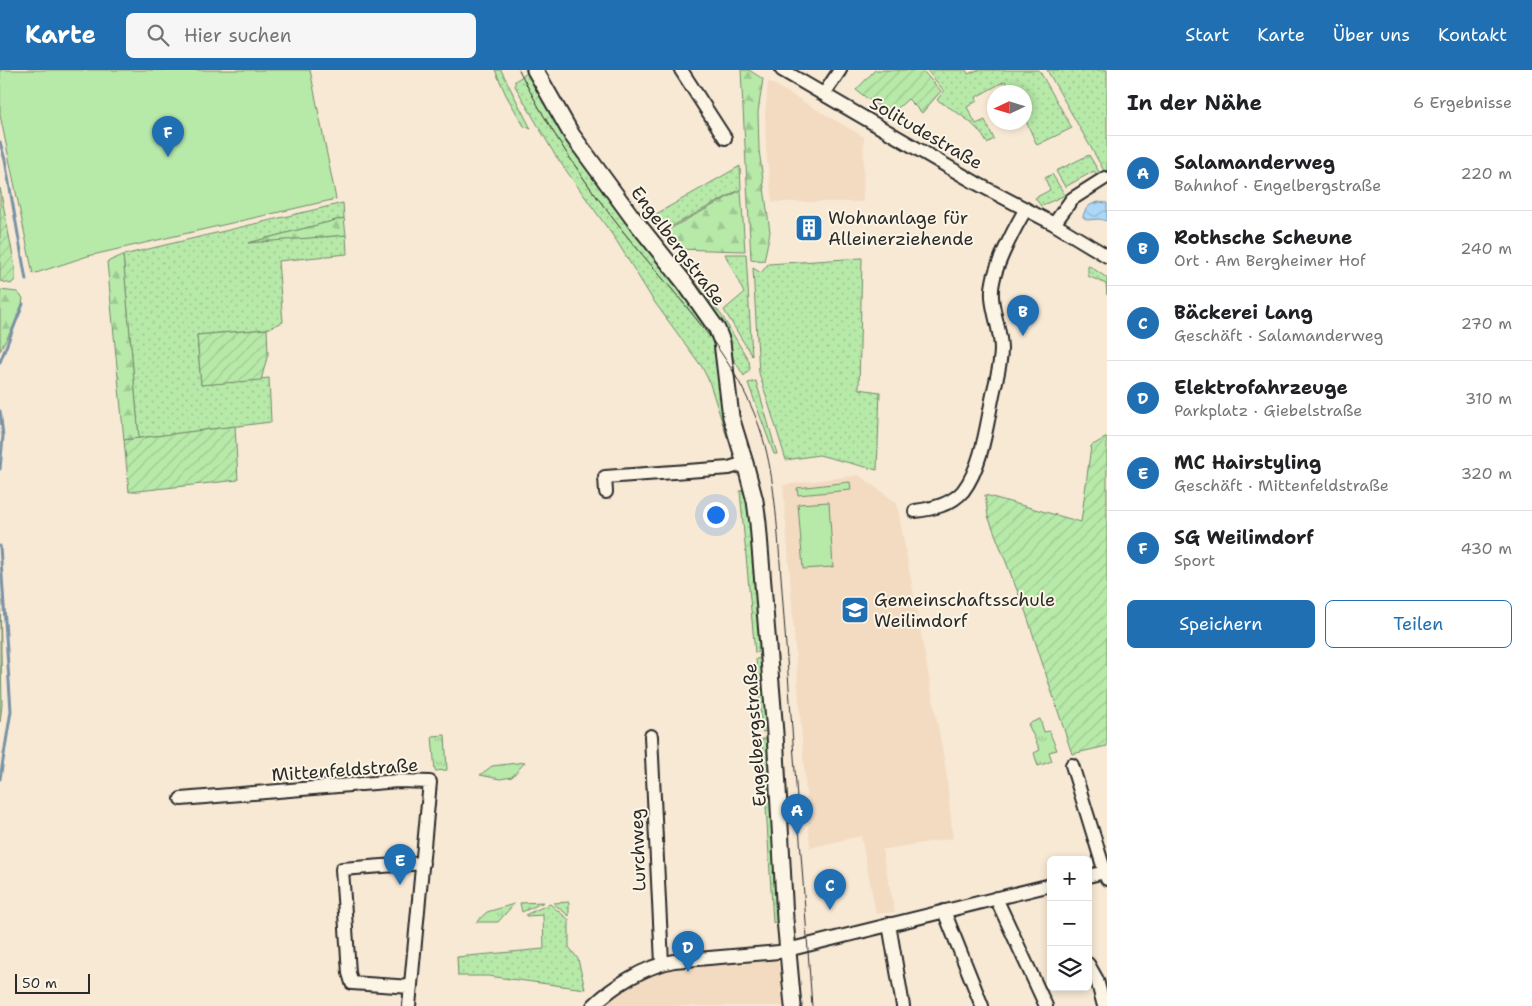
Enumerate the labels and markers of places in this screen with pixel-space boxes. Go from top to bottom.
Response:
pin: F [152,116,184,157]
place label: Wohnanlage für Alleinerziehende [828,206,974,251]
building icon: Wohnanlage für Alleinerziehende [794,213,824,243]
pin: B [1007,295,1039,336]
place label: Gemeinschaftsschule Weilimdorf [874,588,1055,633]
school or university icon: Gemeinschaftsschule Weilimdorf [840,595,870,625]
pin: A [781,794,813,835]
pin: E [384,844,416,885]
pin: C [814,869,846,910]
pin: D [672,931,704,972]

